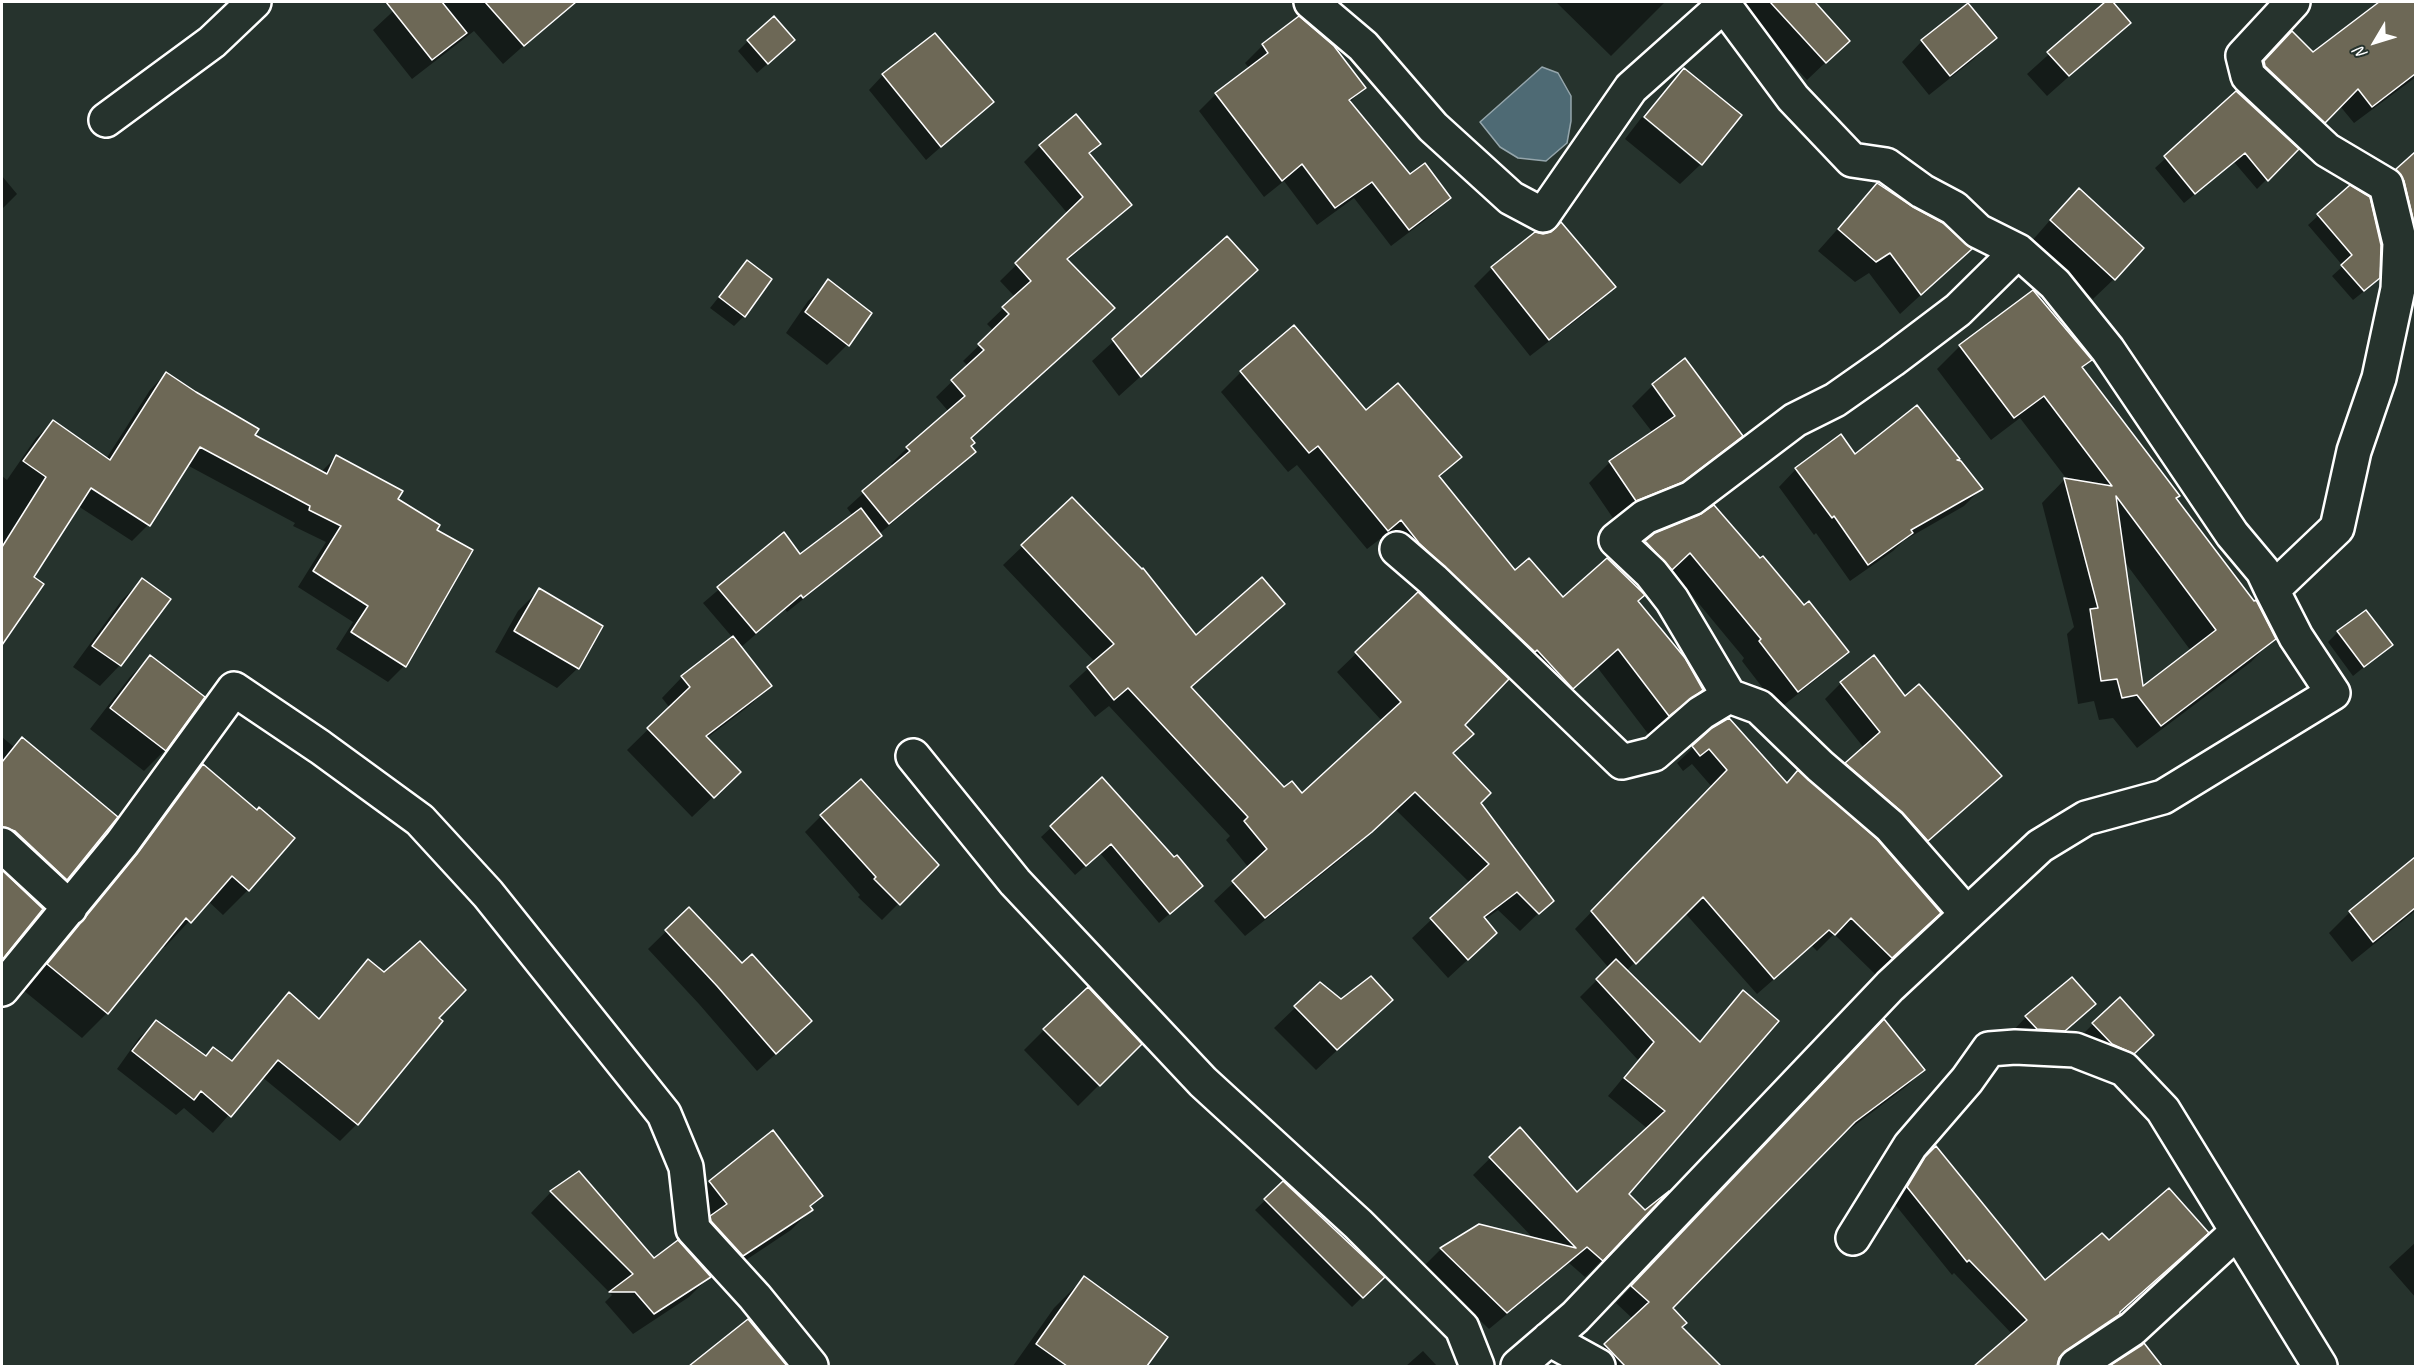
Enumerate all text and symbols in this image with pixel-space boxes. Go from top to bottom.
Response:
north arrow [2345,12,2405,72]
text: N [2350,43,2372,63]

